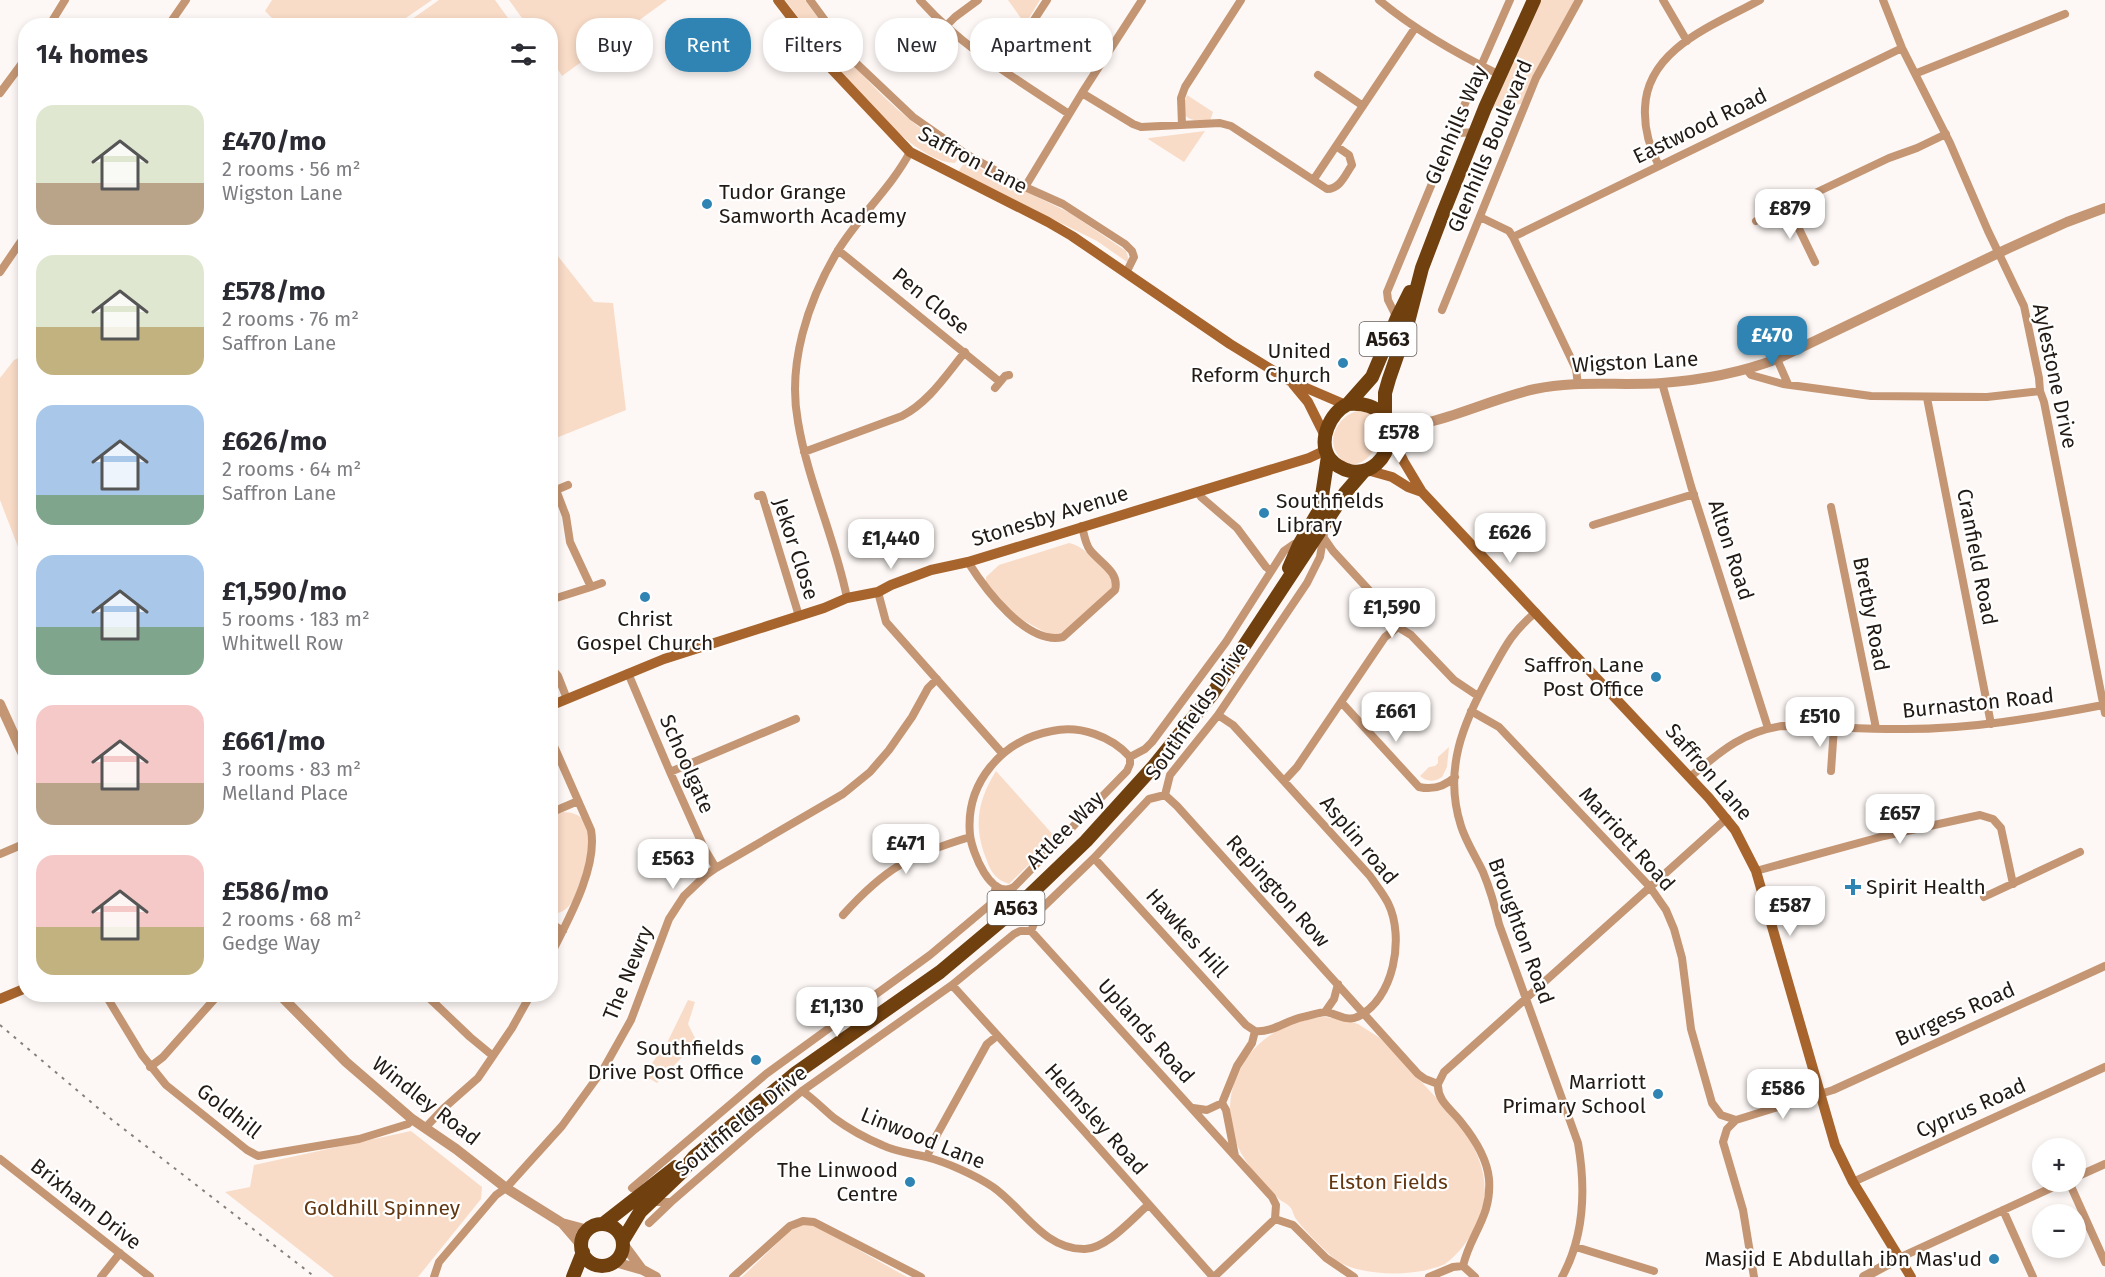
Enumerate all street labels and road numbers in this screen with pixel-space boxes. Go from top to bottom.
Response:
street label: Glenhills Boulevard [1442,56,1538,236]
street label: Glenhills Way [1419,61,1493,189]
street label: Eastwood Road [1629,82,1771,170]
street label: Saffron Lane [914,120,1032,200]
street label: Pen Close [887,262,975,340]
street label: Aylestone Drive [2027,301,2083,451]
road number: A563 [1360,322,1416,356]
street label: Wigston Lane [1571,346,1699,378]
street label: Stonesby Avenue [968,480,1132,552]
street label: Cranfield Road [1951,486,2003,628]
street label: Jekor Close [767,495,825,603]
street label: Alton Road [1703,497,1759,603]
street label: Bretby Road [1847,555,1895,673]
street label: Southfields Drive [1140,637,1254,785]
street label: Burnaston Road [1901,682,2055,724]
street label: Schoolgate [654,711,720,817]
street label: Saffron Lane [1660,718,1758,826]
street label: Marriott Road [1573,782,1681,896]
street label: Attlee Way [1021,785,1110,874]
street label: Asplin road [1314,790,1404,890]
street label: Repington Row [1221,829,1335,953]
street label: Broughton Road [1482,854,1560,1008]
street label: Hawkes Hill [1140,883,1234,983]
road number: A563 [988,891,1044,925]
street label: The Newry [597,921,659,1024]
street label: Uplands Road [1092,973,1200,1089]
street label: Burgess Road [1891,976,2019,1052]
street label: Windley Road [367,1051,485,1151]
street label: Helmsley Road [1039,1058,1153,1180]
street label: Southfields Drive [670,1060,812,1182]
street label: Cyprus Road [1912,1072,2030,1144]
street label: Goldhill [192,1078,266,1144]
street label: Linwood Lane [857,1101,989,1175]
street label: Brixham Drive [25,1153,147,1255]

